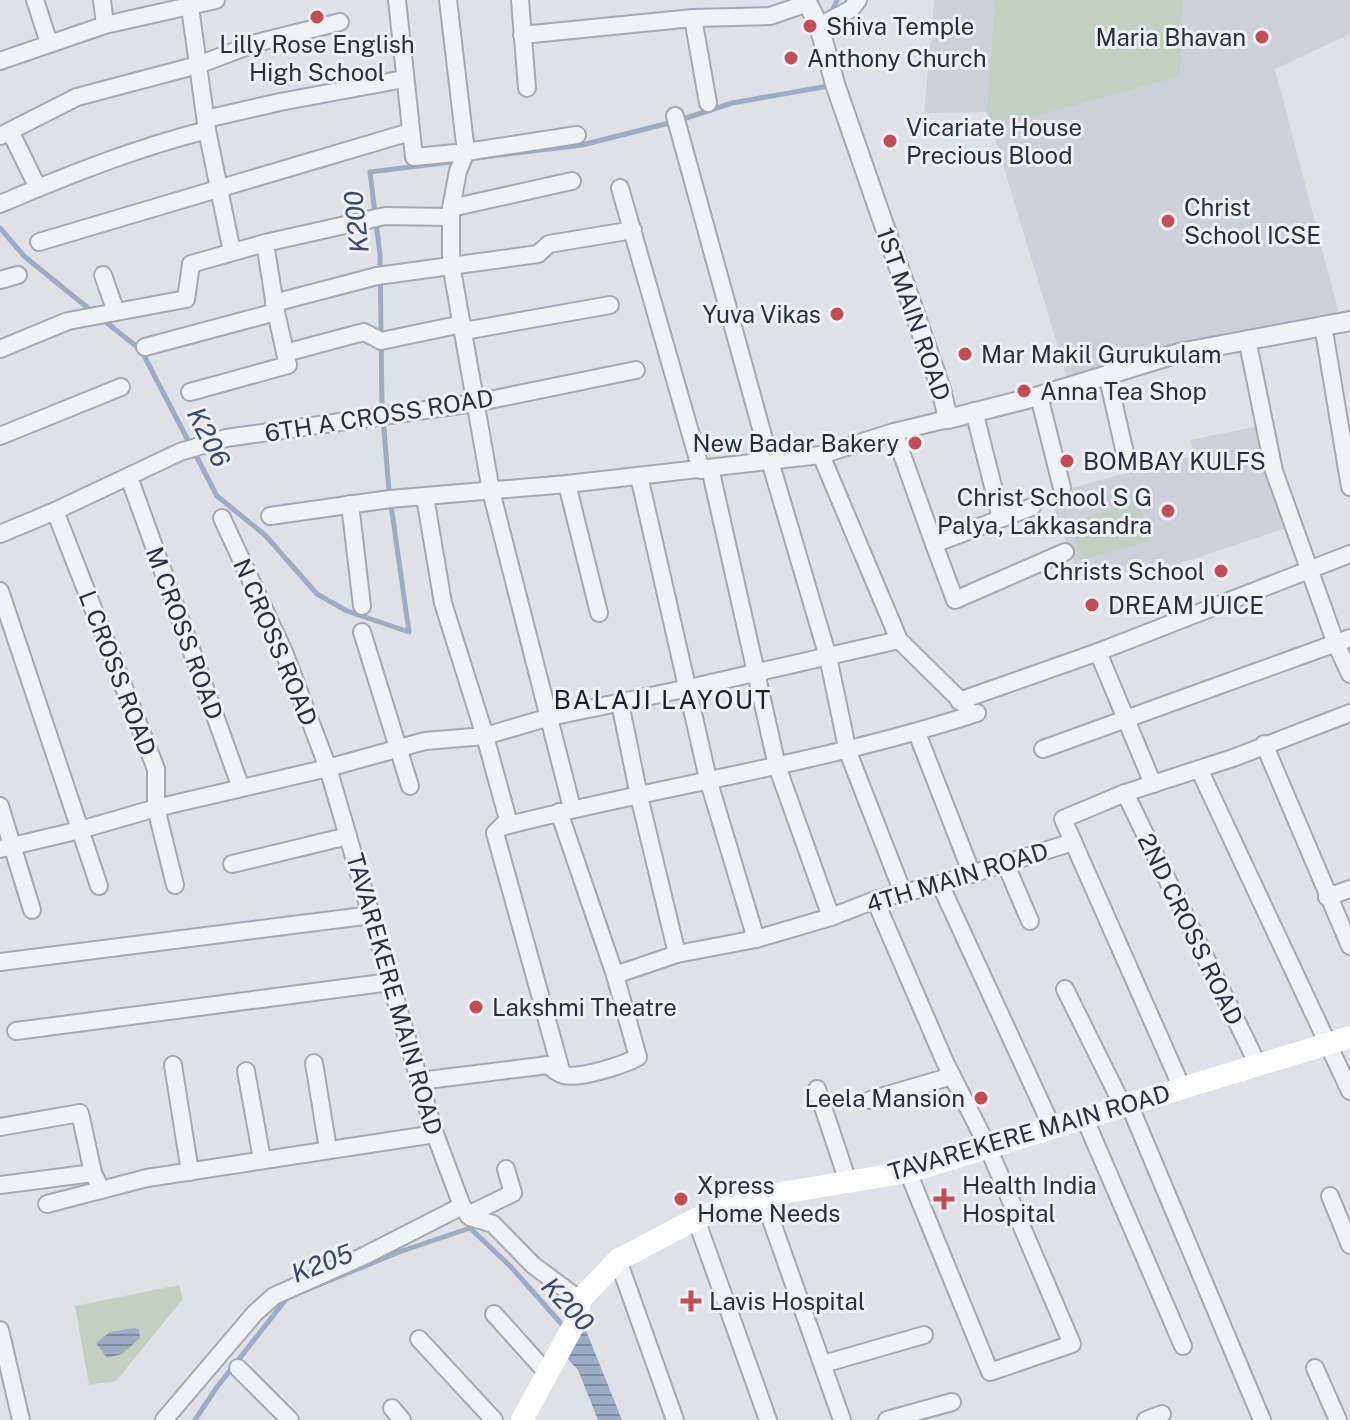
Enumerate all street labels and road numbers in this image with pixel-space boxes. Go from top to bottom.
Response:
street label: 1ST MAIN ROAD [871,224,957,404]
street label: 6TH A CROSS ROAD [263,383,495,447]
street label: M CROSS ROAD [141,543,229,723]
street label: N CROSS ROAD [228,554,324,730]
street label: L CROSS ROAD [74,587,162,759]
street label: 2ND CROSS ROAD [1132,829,1250,1029]
street label: 4TH MAIN ROAD [863,836,1051,918]
street label: TAVAREKERE MAIN ROAD [341,850,449,1138]
street label: TAVAREKERE MAIN ROAD [885,1078,1173,1186]

